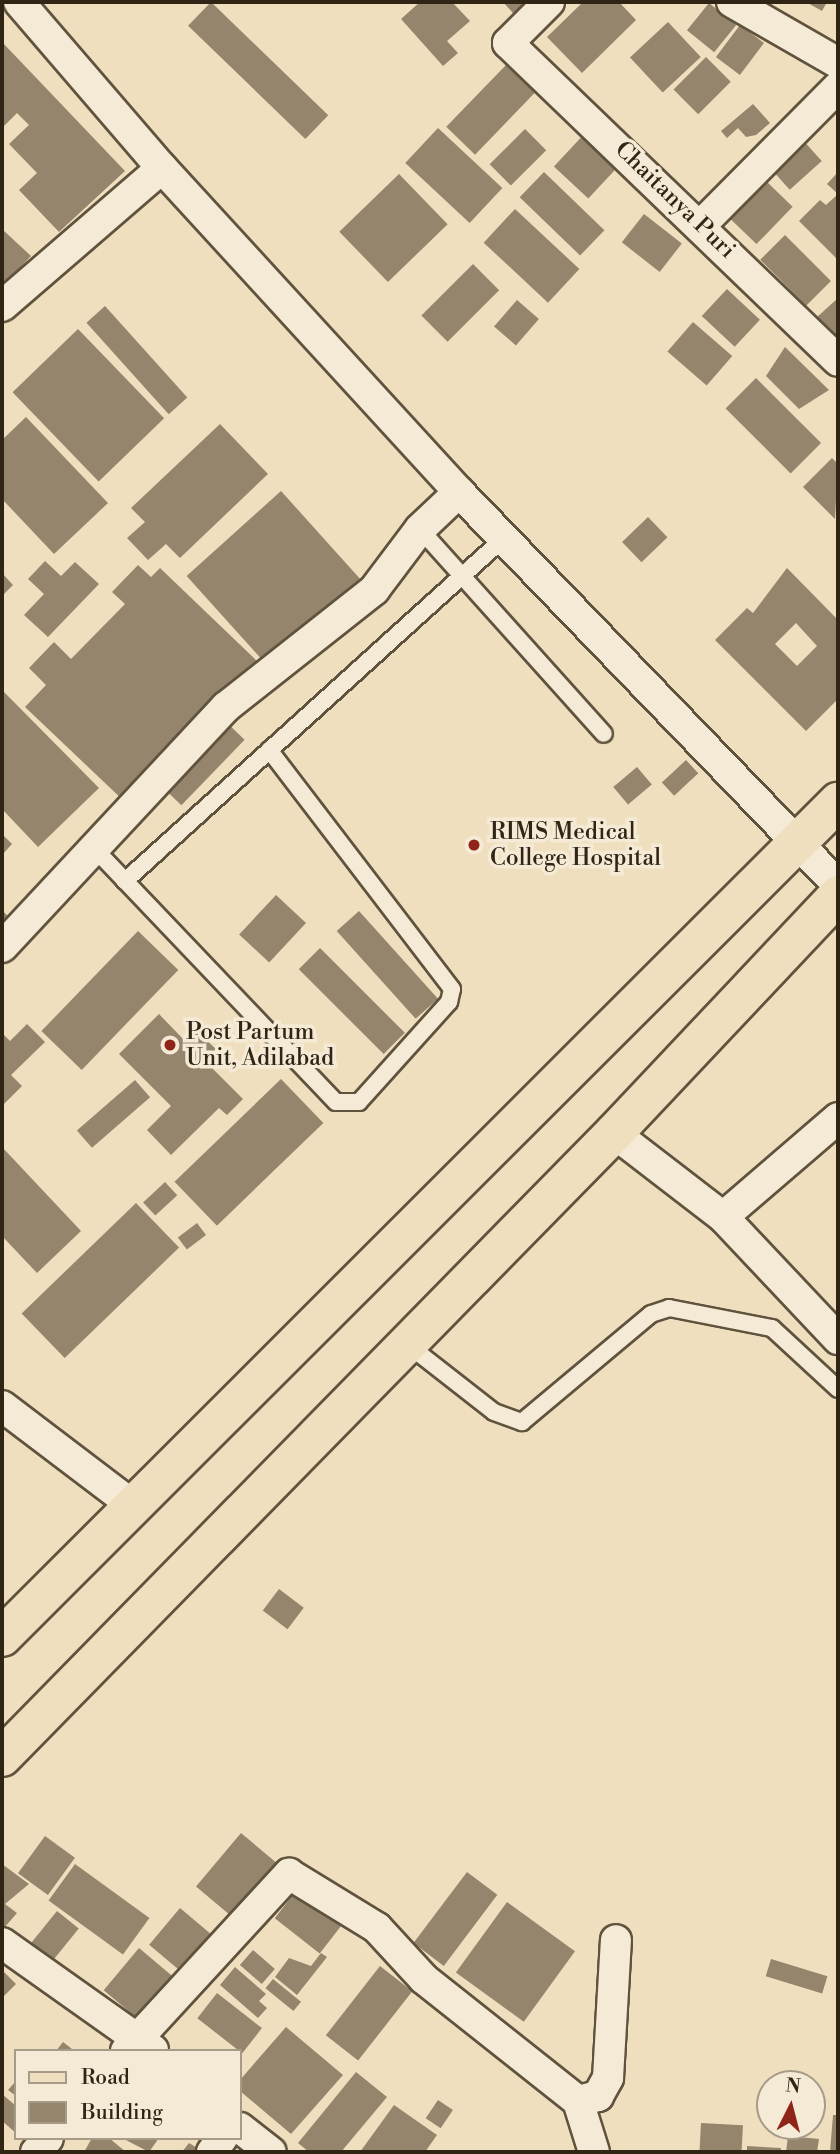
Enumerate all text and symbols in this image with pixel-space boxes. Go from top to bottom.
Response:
street label: Chaitanya Puri [609,136,741,264]
place label: RIMS Medical College Hospital [490,818,661,872]
marker: RIMS Medical College Hospital [464,835,484,855]
place label: Post Partum Unit, Adilabad [186,1018,334,1072]
marker: Post Partum Unit, Adilabad [160,1035,180,1055]
legend [14,2049,242,2140]
text: Road [81,2065,130,2091]
north arrow [756,2070,826,2140]
text: N [784,2073,802,2099]
text: Building [81,2100,163,2126]

